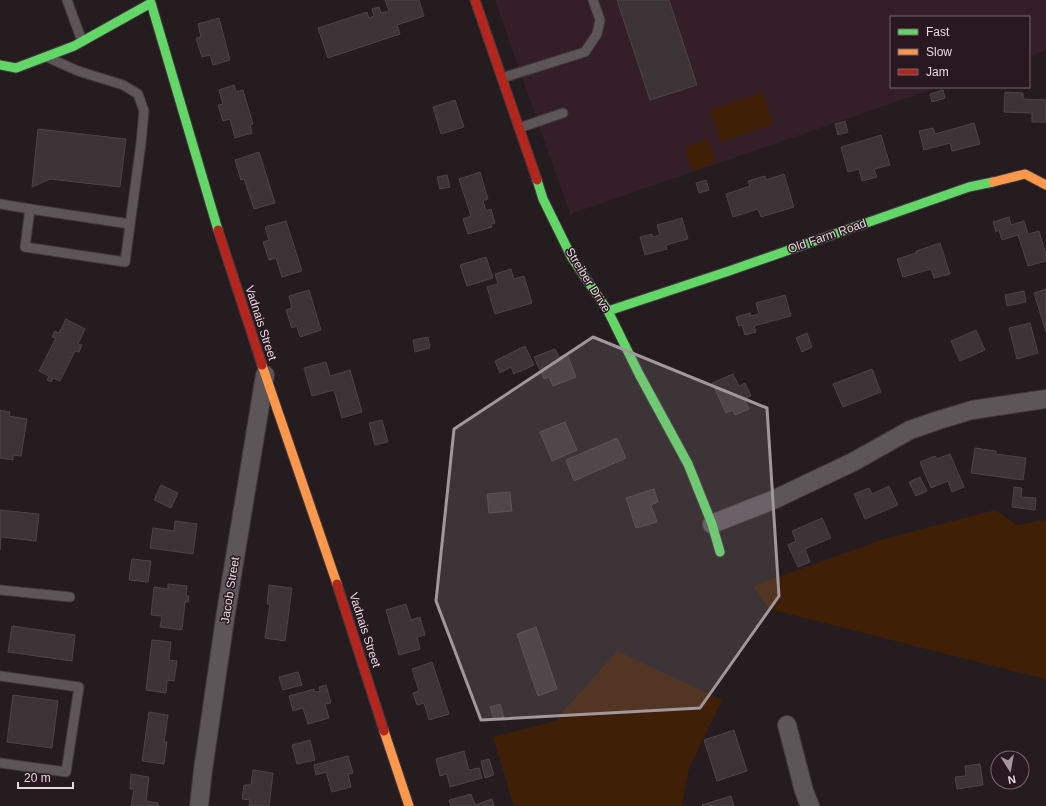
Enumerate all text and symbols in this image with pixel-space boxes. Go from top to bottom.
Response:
legend [890,16,1030,88]
text: Fast [926,25,950,39]
text: Slow [926,45,952,59]
text: Jam [926,65,949,79]
street label: Old Farm Road [786,216,868,256]
street label: Streiber Drive [563,245,614,315]
street label: Vadnais Street [242,284,280,363]
street label: Jacob Street [218,555,242,624]
street label: Vadnais Street [346,591,384,670]
north arrow [990,750,1030,790]
scale bar [18,764,73,790]
text: 20 m [24,771,51,785]
text: N [1007,773,1017,786]

